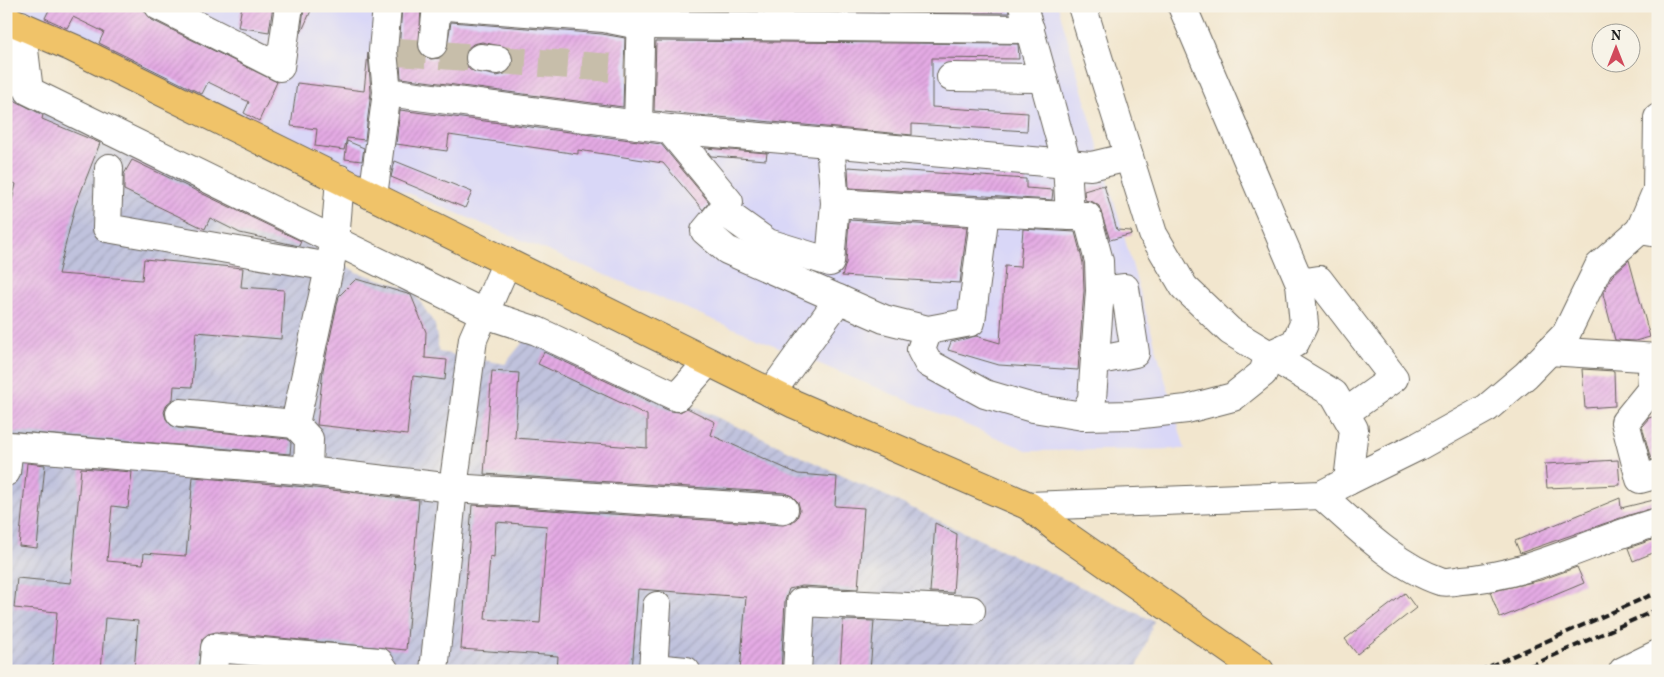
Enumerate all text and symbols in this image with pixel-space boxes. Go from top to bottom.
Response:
north arrow [1592,22,1642,72]
text: N [1611,27,1621,46]

